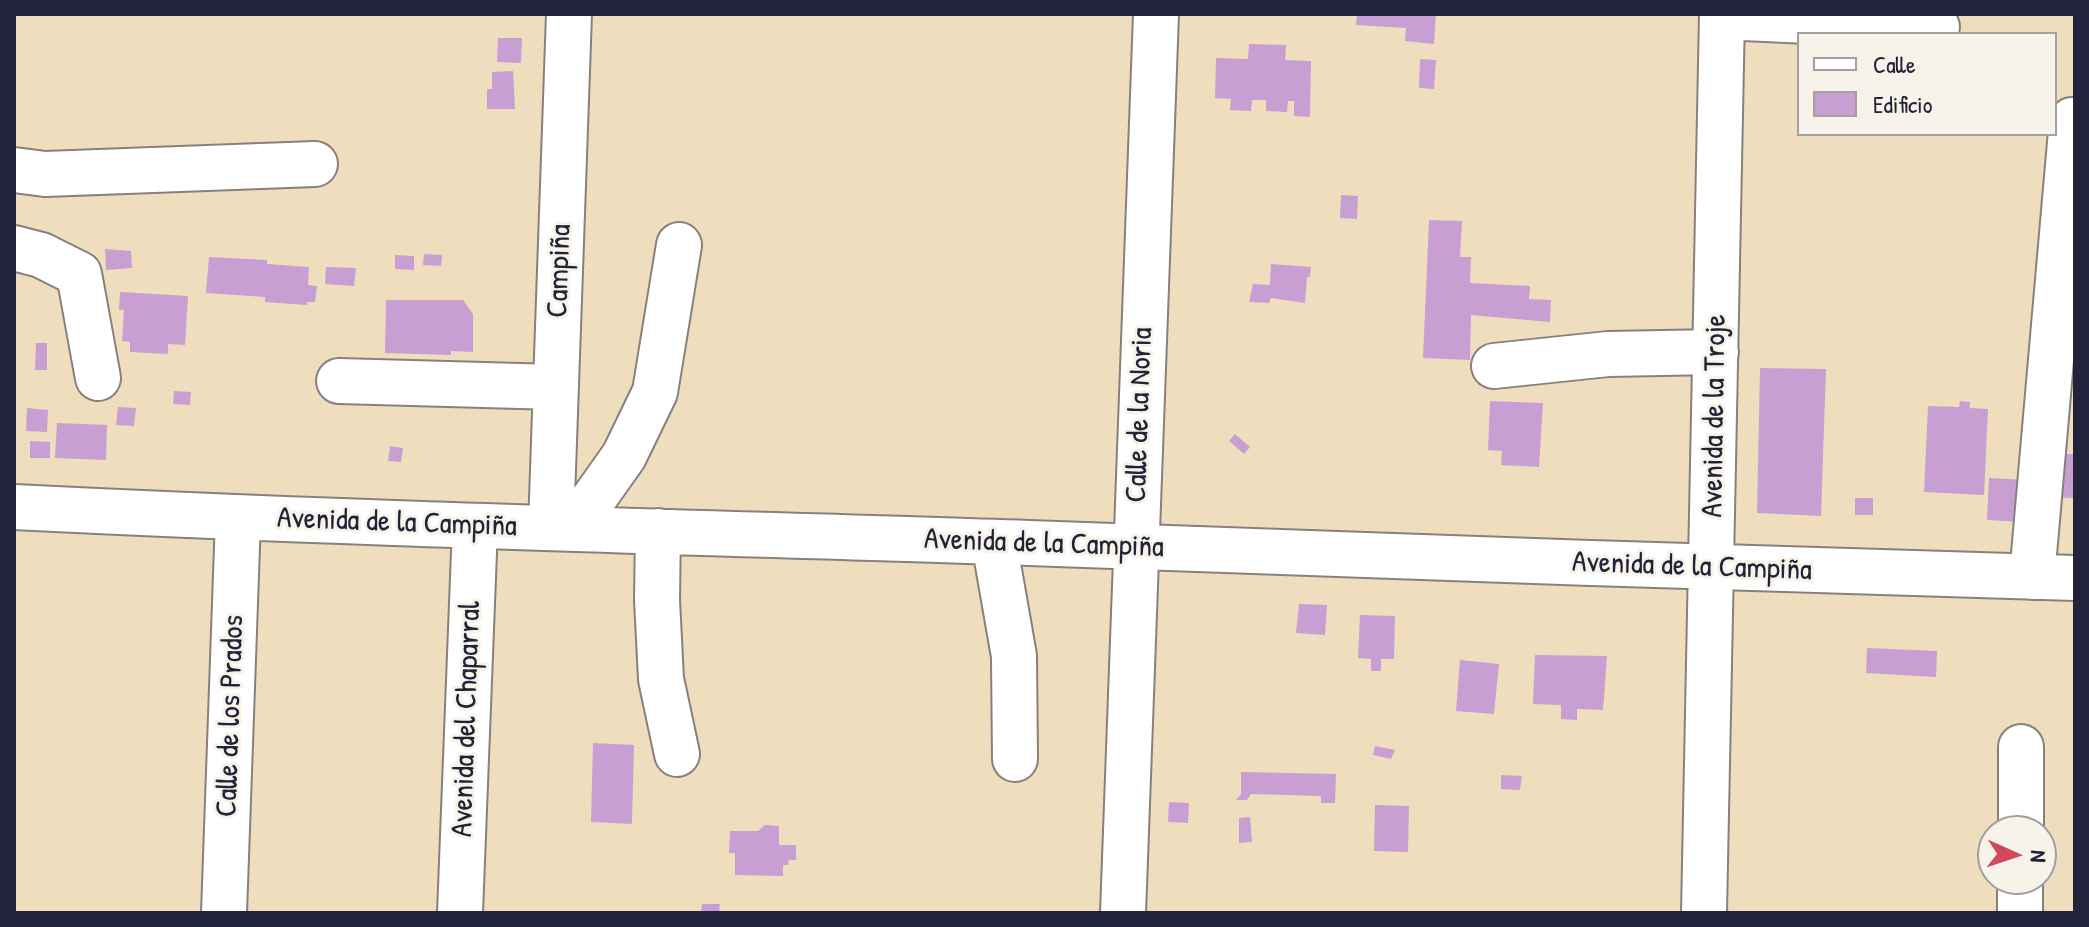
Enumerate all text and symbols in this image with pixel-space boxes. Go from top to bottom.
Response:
legend [1797,32,2057,136]
text: Calle [1873,48,1915,80]
text: Edificio [1873,88,1932,120]
street label: Campiña [540,224,580,318]
street label: Avenida de la Troje [1695,314,1735,518]
street label: Calle de la Noria [1119,327,1161,503]
street label: Avenida de la Campiña [277,501,517,545]
street label: Avenida de la Campiña [924,522,1164,566]
street label: Avenida de la Campiña [1572,545,1812,589]
street label: Avenida del Chaparral [445,600,489,838]
street label: Calle de los Prados [209,614,253,818]
north arrow [1977,815,2057,895]
text: N [2024,850,2054,863]

